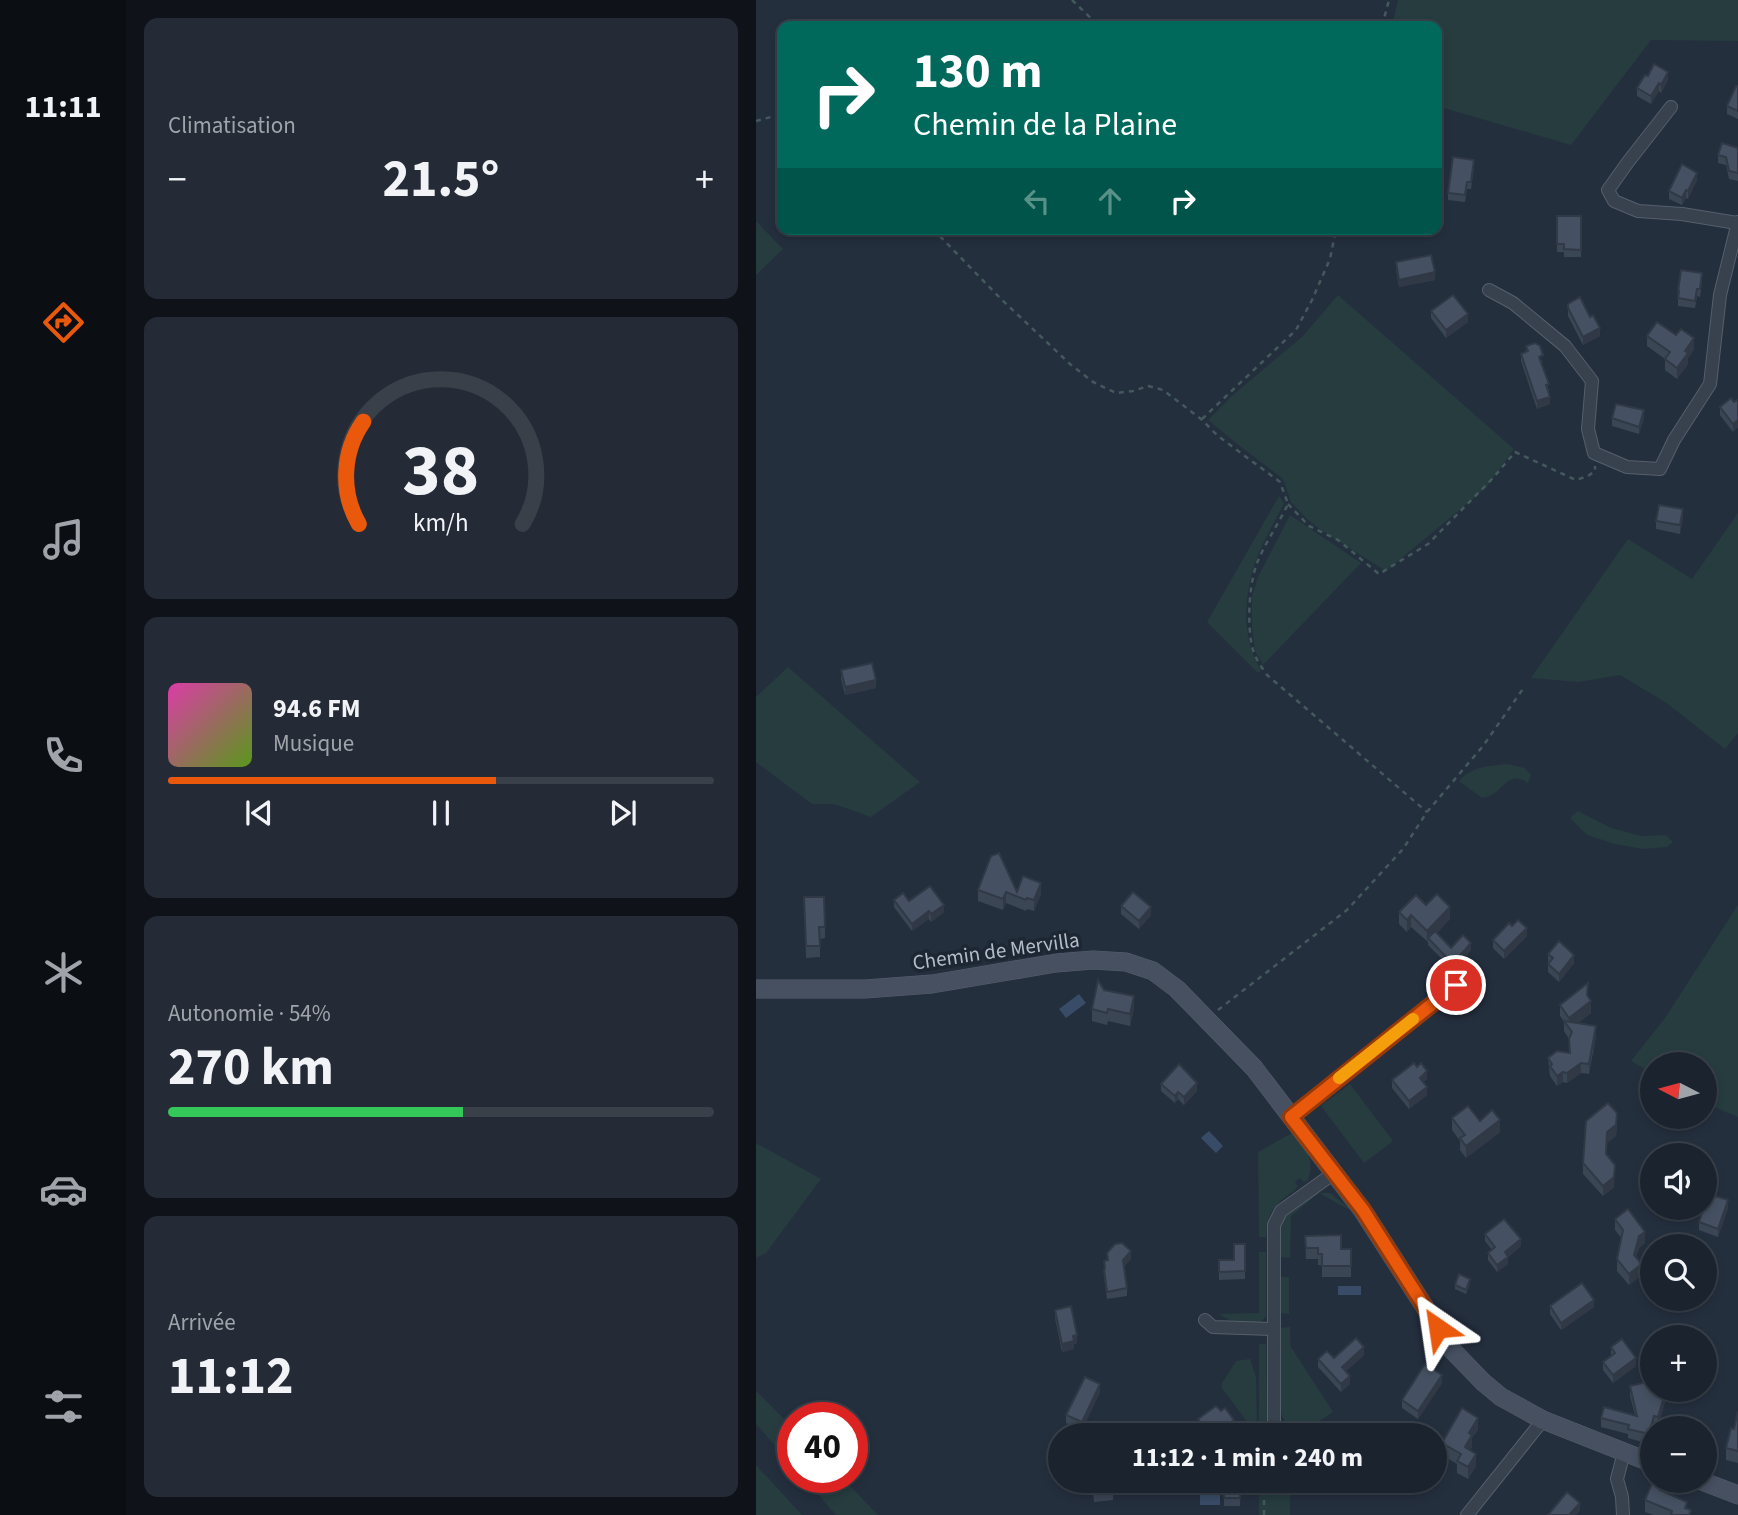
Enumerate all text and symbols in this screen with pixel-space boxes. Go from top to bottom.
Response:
text: 130 m [913,37,1042,107]
icon: right [798,49,889,140]
text: 11:11 [24,84,102,130]
text: Chemin de la Plaine [913,102,1177,148]
text: Climatisation [168,109,296,142]
text: 21.5° [383,143,499,217]
text: − [168,153,187,207]
text: + [695,153,714,207]
icon: left [1018,182,1056,220]
icon: ahead [1091,182,1129,220]
icon: right [1164,182,1202,220]
icon: directions [39,298,88,347]
text: 38 [403,420,479,524]
text: km/h [413,505,469,541]
icon: music [39,515,88,564]
text: 94.6 FM [273,690,361,727]
text: Musique [273,727,354,760]
icon: phone [39,731,88,780]
icon: previous [240,794,278,832]
icon: pause [422,794,460,832]
icon: next [604,794,642,832]
street label: Chemin de Mervilla [911,924,1081,978]
icon: climate [39,948,88,997]
pin [1426,955,1486,1015]
icon: arrive [1437,966,1475,1004]
text: Autonomie · 54% [168,997,331,1030]
text: 270 km [168,1031,334,1105]
north arrow [1640,1052,1717,1129]
map controls [1640,1052,1717,1493]
button: sound [1640,1143,1717,1220]
icon: car [39,1165,88,1214]
button: search [1640,1234,1717,1311]
position arrow [1401,1291,1475,1365]
text: Arrivée [168,1306,236,1339]
button: + [1640,1325,1717,1402]
text: 11:12 [168,1340,293,1414]
icon: filters [39,1382,88,1431]
speed limit sign: 40 [777,1402,868,1493]
button: − [1640,1416,1717,1493]
text: 11:12 · 1 min · 240 m [1132,1439,1363,1476]

